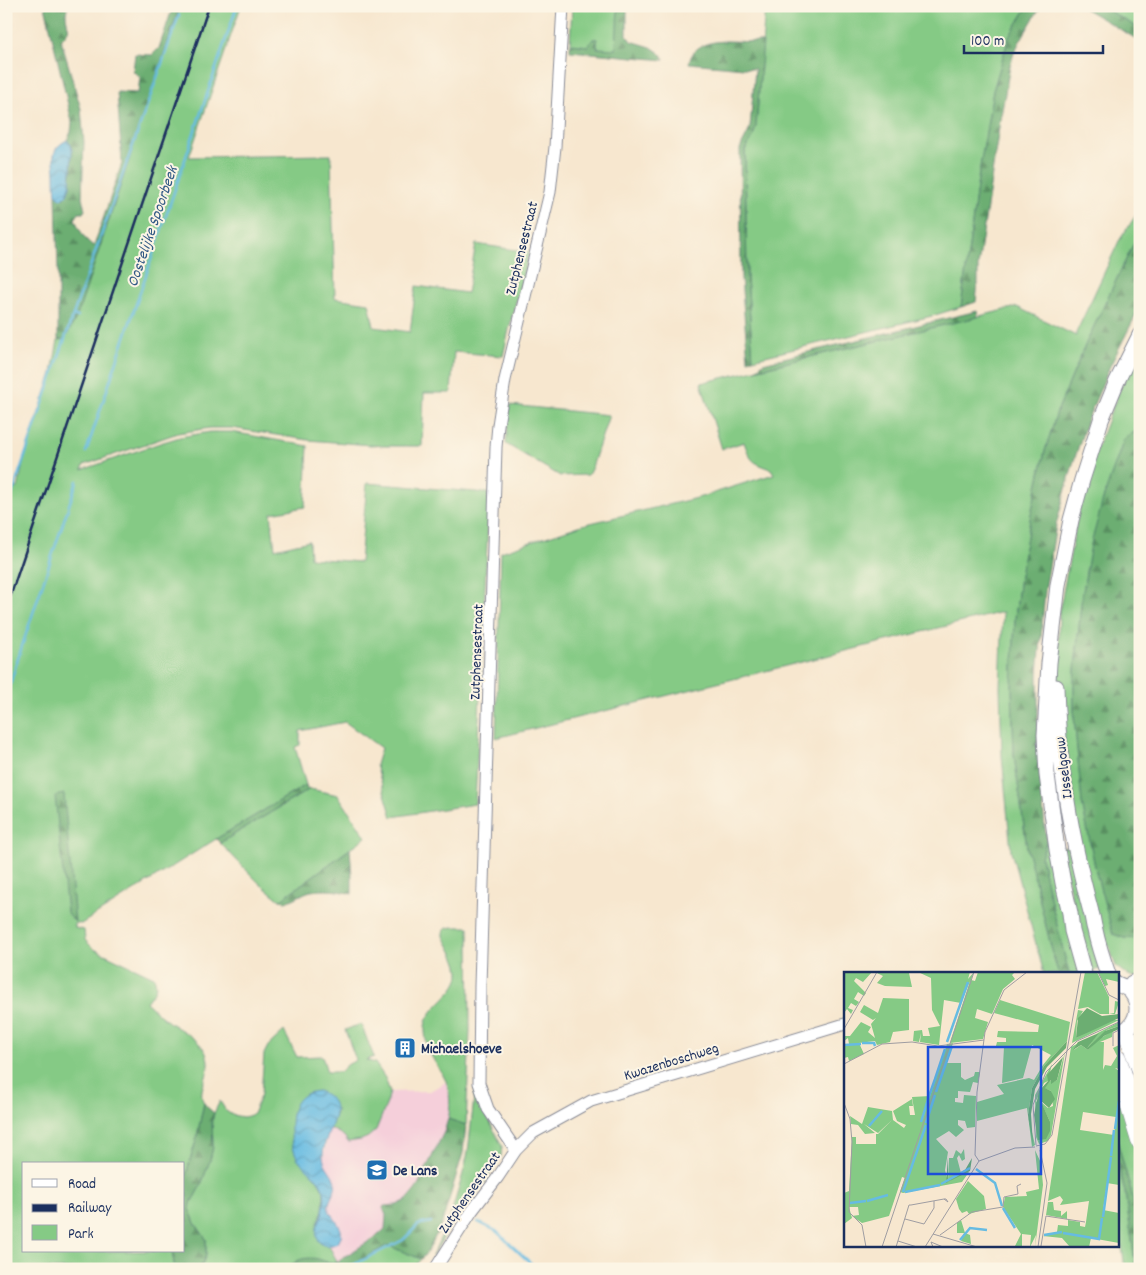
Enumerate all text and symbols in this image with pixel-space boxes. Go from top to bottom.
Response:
scale bar [964,22,1102,54]
text: 100 m [971,31,1004,53]
water label: Oostelijke Spoorbeek [122,162,185,290]
street label: Zutphensestraat [501,199,545,298]
street label: Zutphensestraat [465,603,491,700]
street label: IJsselgouw [1050,735,1080,800]
inset map [844,972,1118,1248]
building icon: Michaelshoeve [393,1036,417,1060]
street label: Kwazenboschweg [621,1038,722,1088]
place label: Michaelshoeve [421,1039,502,1061]
street label: Zutphensestraat [434,1147,507,1239]
school or university icon: De Lans [365,1158,389,1182]
place label: De Lans [393,1161,437,1183]
legend [22,1162,185,1252]
text: Road [68,1174,96,1196]
text: Railway [68,1198,112,1220]
text: Park [68,1224,94,1246]

